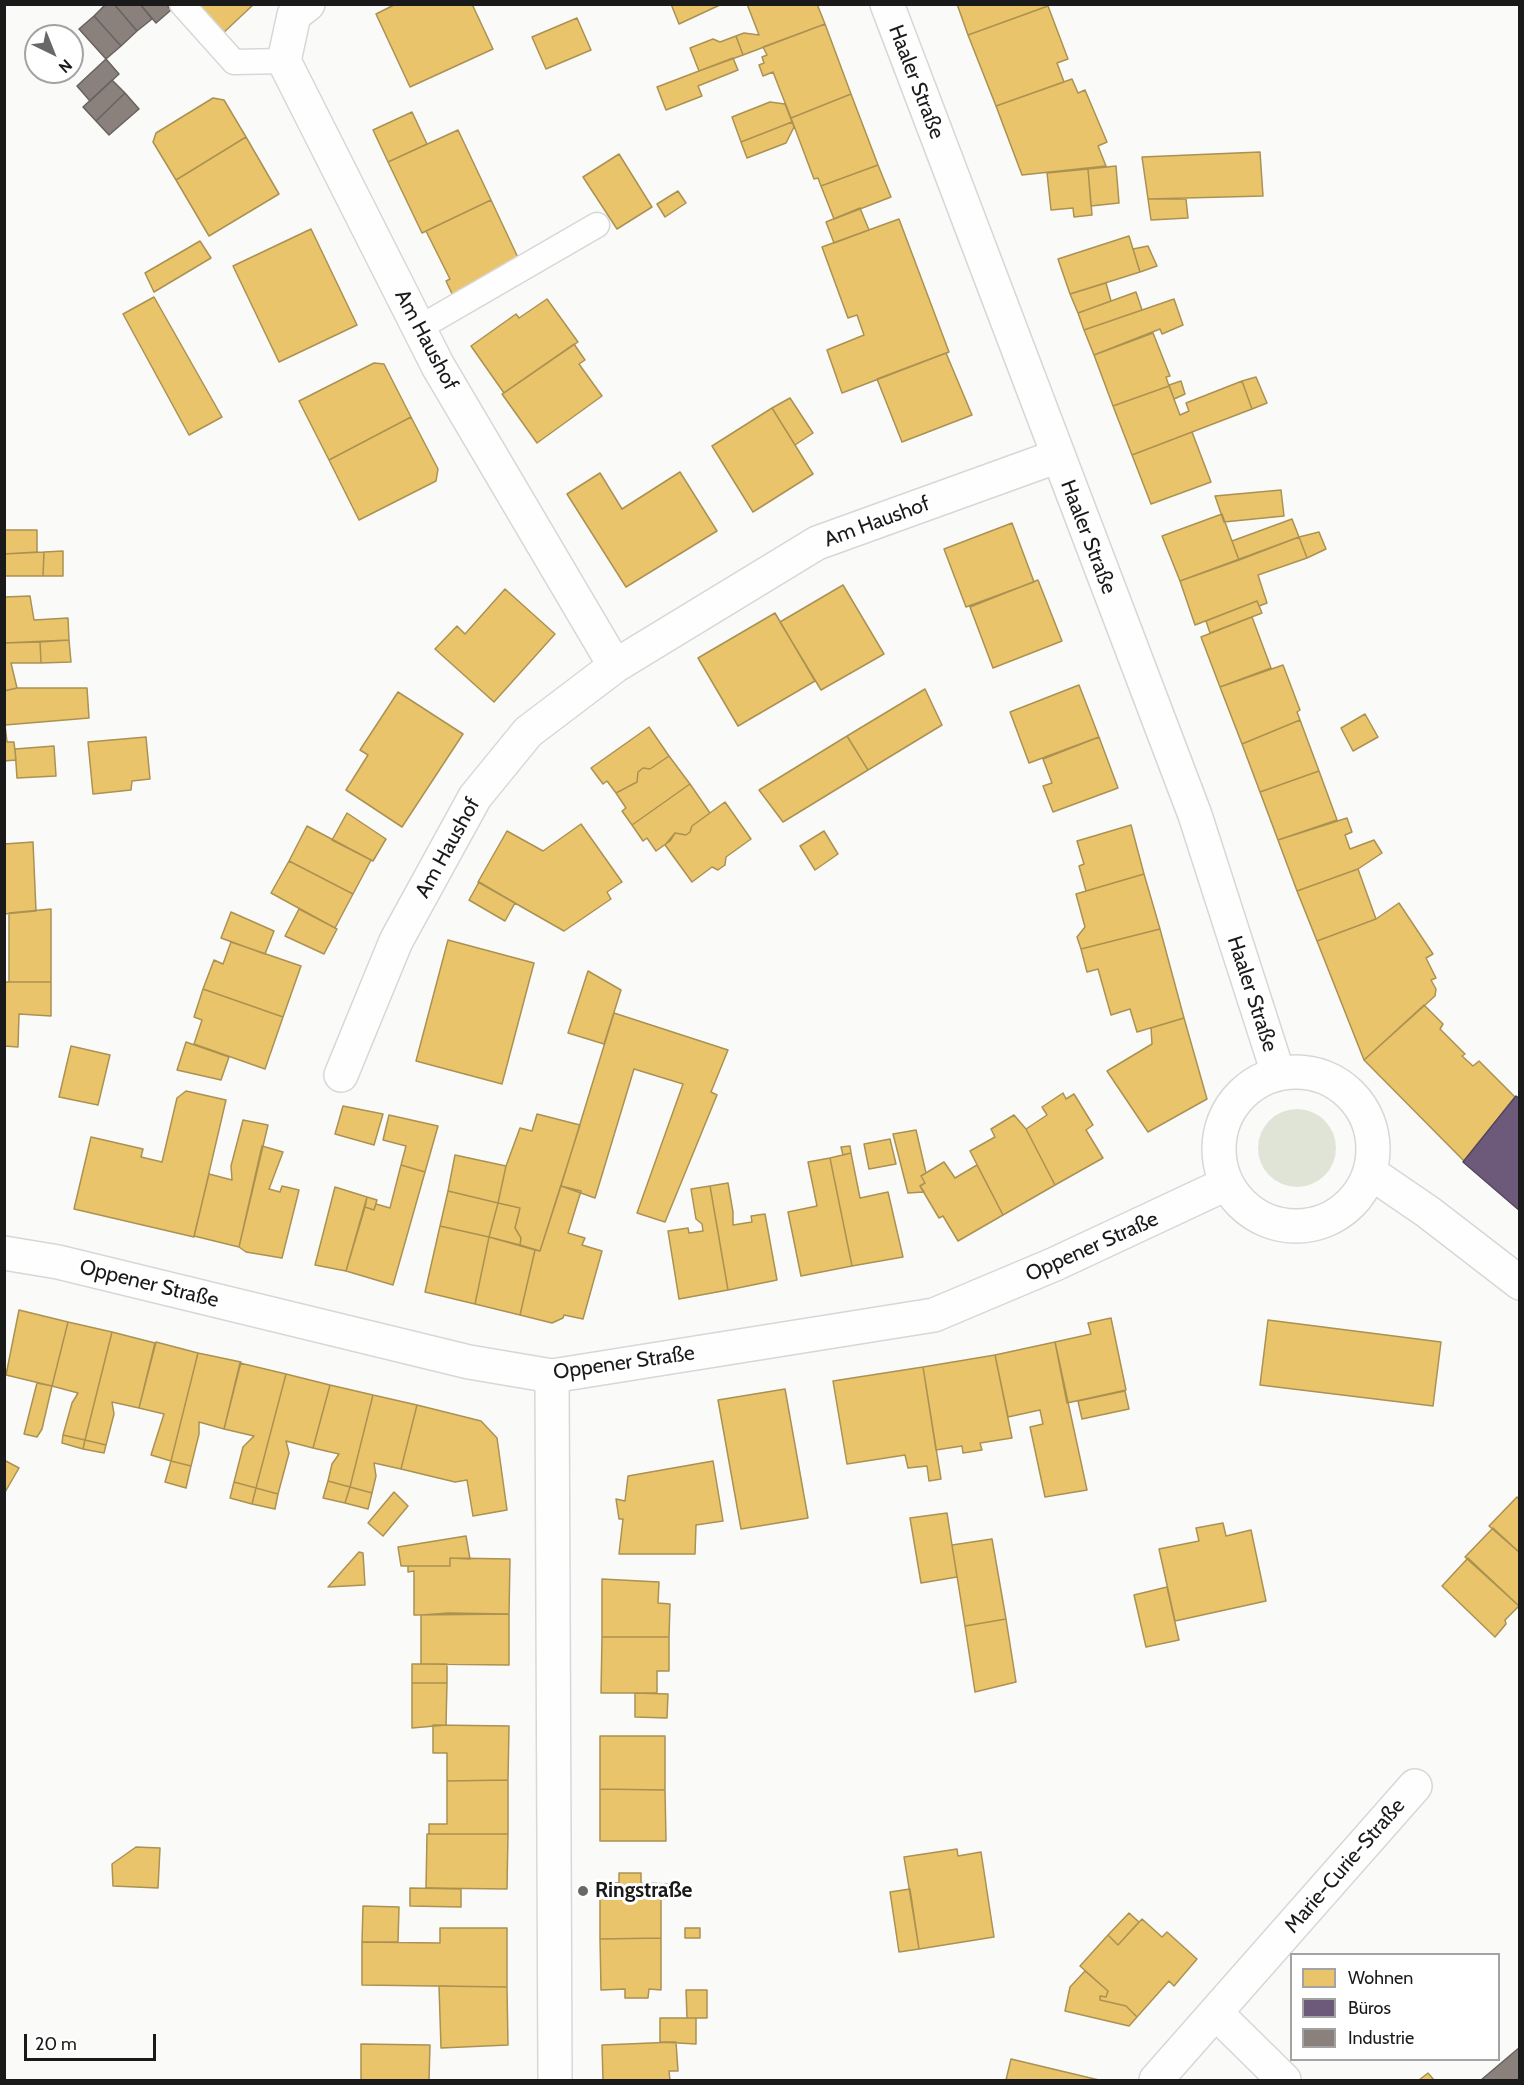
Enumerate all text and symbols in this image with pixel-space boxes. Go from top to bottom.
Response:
street label: Haaler Straße [883,21,949,143]
north arrow [24,24,84,84]
text: N [55,55,76,77]
street label: Am Haushof [389,285,463,395]
street label: Haaler Straße [1055,476,1121,598]
street label: Am Haushof [821,491,933,553]
street label: Am Haushof [410,794,486,902]
street label: Haaler Straße [1221,933,1283,1055]
street label: Oppener Straße [1022,1207,1162,1287]
street label: Oppener Straße [77,1255,221,1313]
street label: Oppener Straße [552,1341,696,1385]
street label: Marie-Curie-Straße [1280,1794,1410,1938]
place label: Ringstraße [595,1878,692,1904]
marker: Ringstraße [576,1884,590,1898]
legend [1290,1953,1500,2061]
text: Wohnen [1348,1967,1413,1989]
text: Büros [1348,1997,1391,2019]
scale bar [27,2022,159,2060]
text: Industrie [1348,2027,1414,2049]
text: 20 m [35,2033,77,2055]

